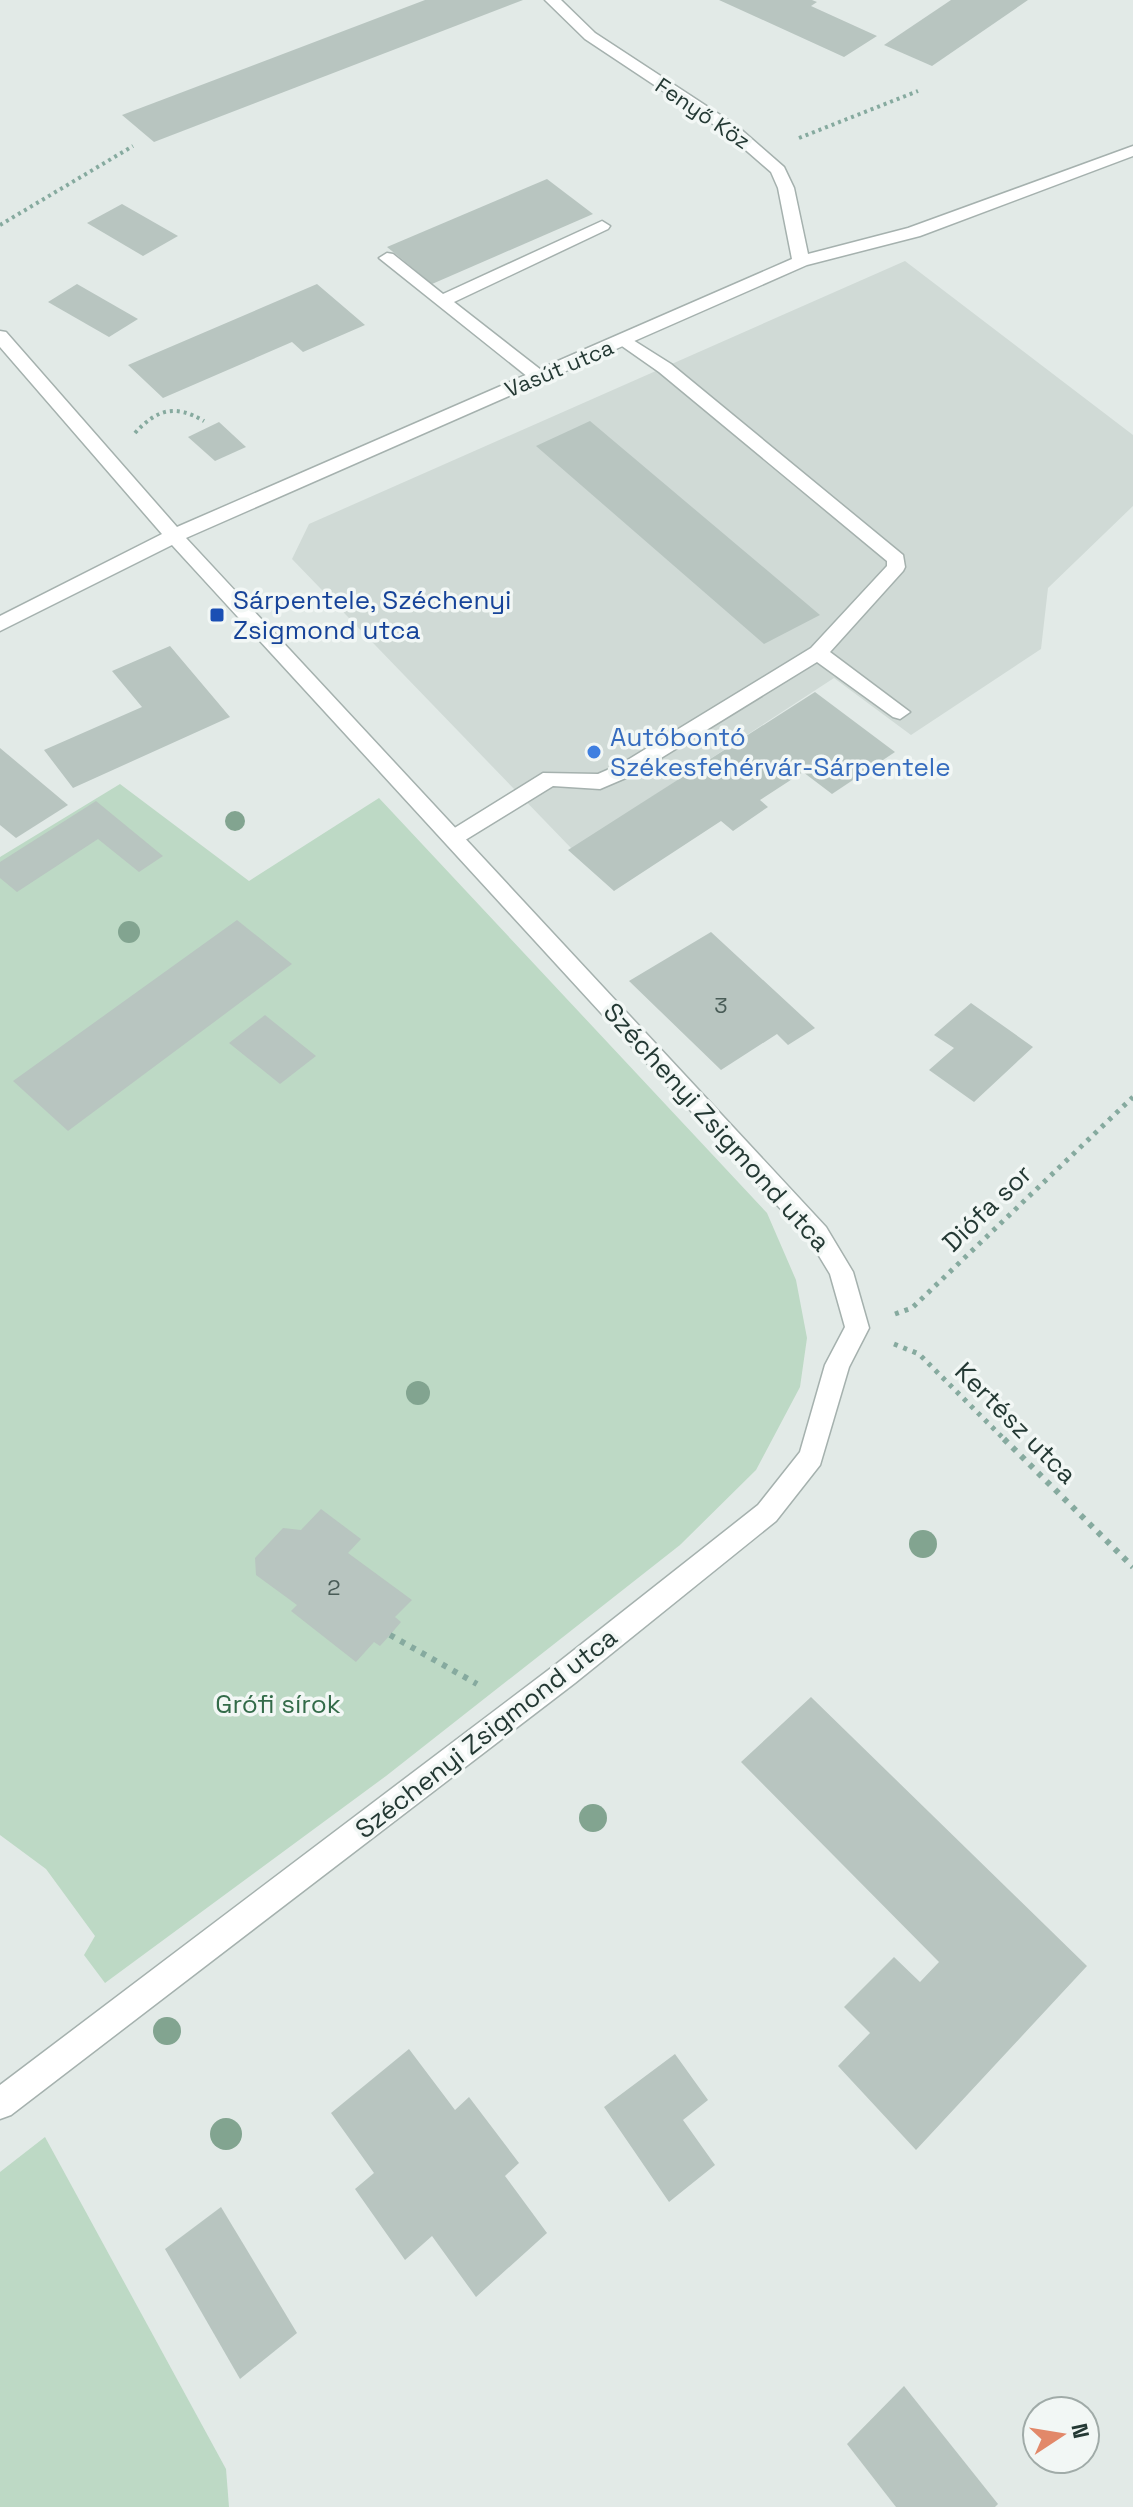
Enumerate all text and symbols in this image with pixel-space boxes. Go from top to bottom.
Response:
street label: Fenyő Köz [650,71,756,155]
street label: Vasút utca [500,332,618,403]
place label: Sárpentele, Széchenyi Zsigmond utca [233,583,511,647]
marker: Sárpentele, Széchenyi Zsigmond utca [208,606,226,624]
place label: Autóbontó Székesfehérvár-Sárpentele [610,720,951,784]
marker: Autóbontó Székesfehérvár-Sárpentele [585,743,603,761]
house number: 3 [714,991,728,1019]
street label: Széchenyi Zsigmond utca [596,995,838,1259]
street label: Diófa sor [935,1157,1039,1259]
street label: Kertész utca [948,1355,1084,1491]
house number: 2 [327,1573,341,1601]
street label: Széchenyi Zsigmond utca [348,1620,624,1846]
park label: Grófi sírok [215,1687,341,1721]
north arrow [1021,2395,1101,2475]
text: N [1065,2421,1096,2441]

